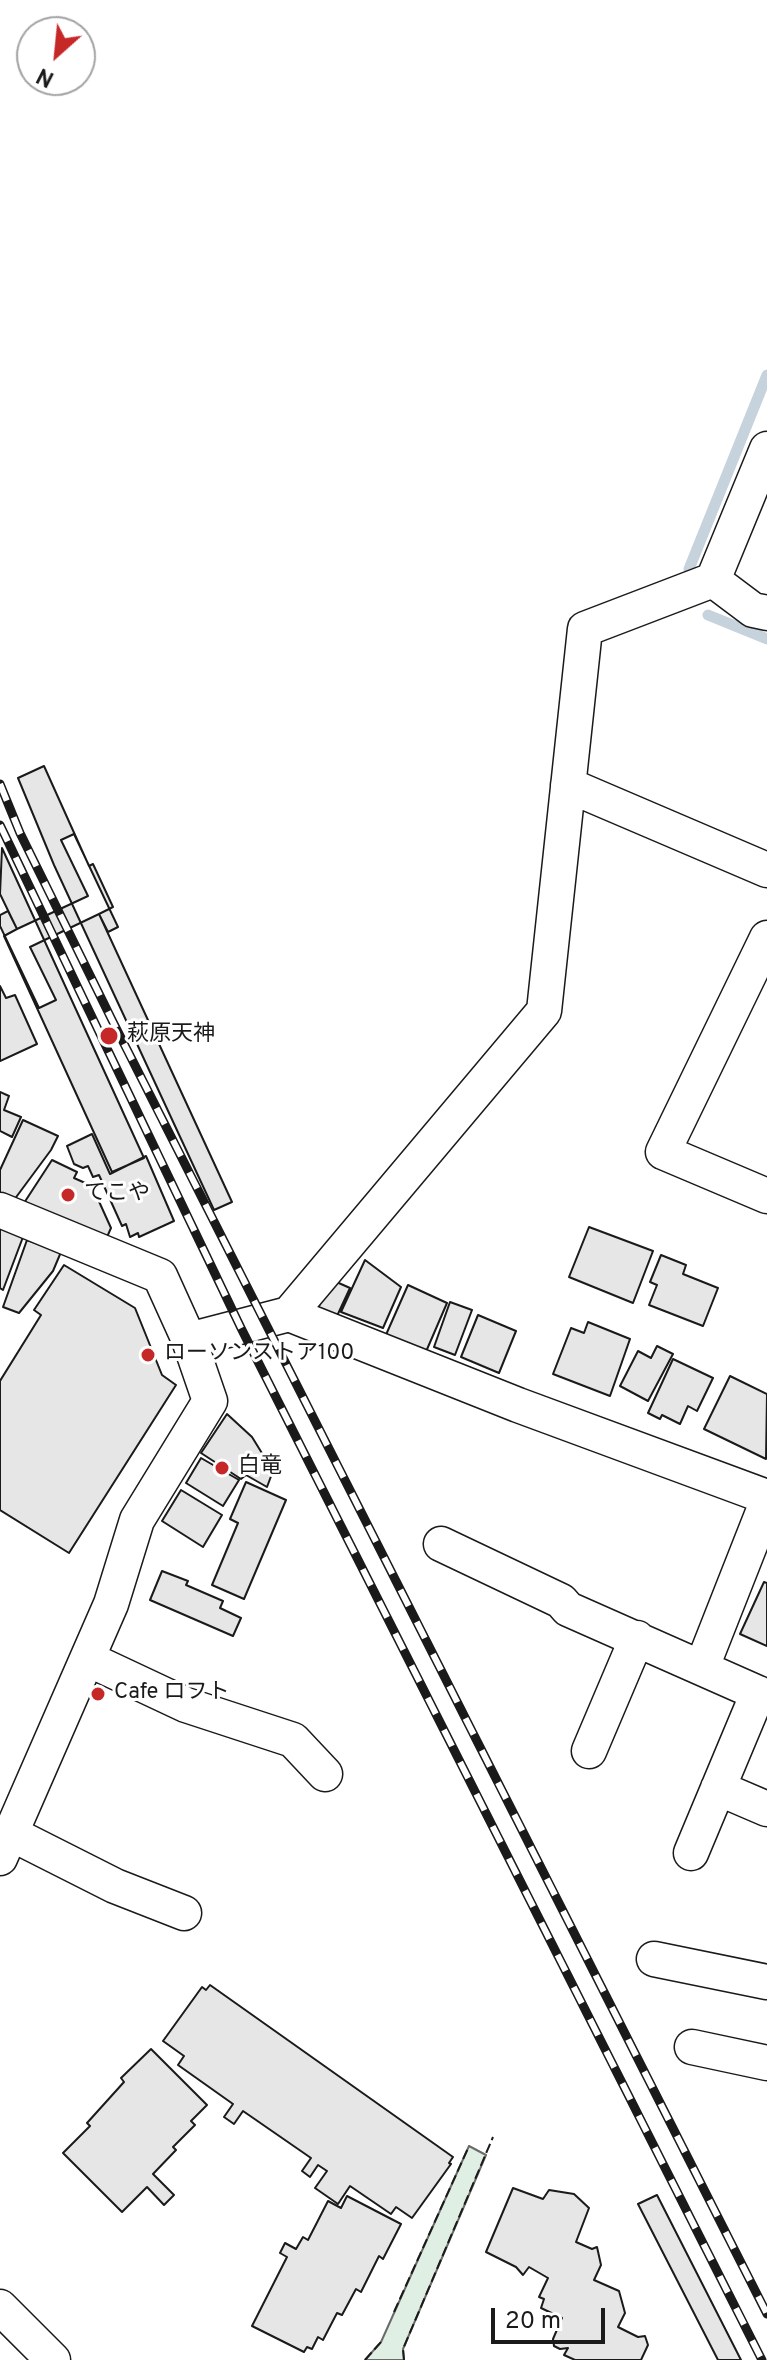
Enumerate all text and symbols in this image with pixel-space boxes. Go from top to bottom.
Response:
north arrow [16,16,96,96]
text: N [33,60,59,92]
place label: 萩原天神 [127,1023,215,1049]
marker: 萩原天神 [98,1025,120,1047]
place label: てこや [84,1182,150,1208]
marker: てこや [59,1186,77,1204]
place label: ローソンストア100 [164,1342,354,1368]
marker: ローソンストア100 [139,1346,157,1364]
place label: 白竜 [238,1455,282,1481]
marker: 白竜 [213,1459,231,1477]
place label: Cafe ロフト [114,1681,230,1707]
marker: Cafe ロフト [89,1685,107,1703]
scale bar [495,2292,609,2342]
text: 20 m [505,2307,561,2337]

